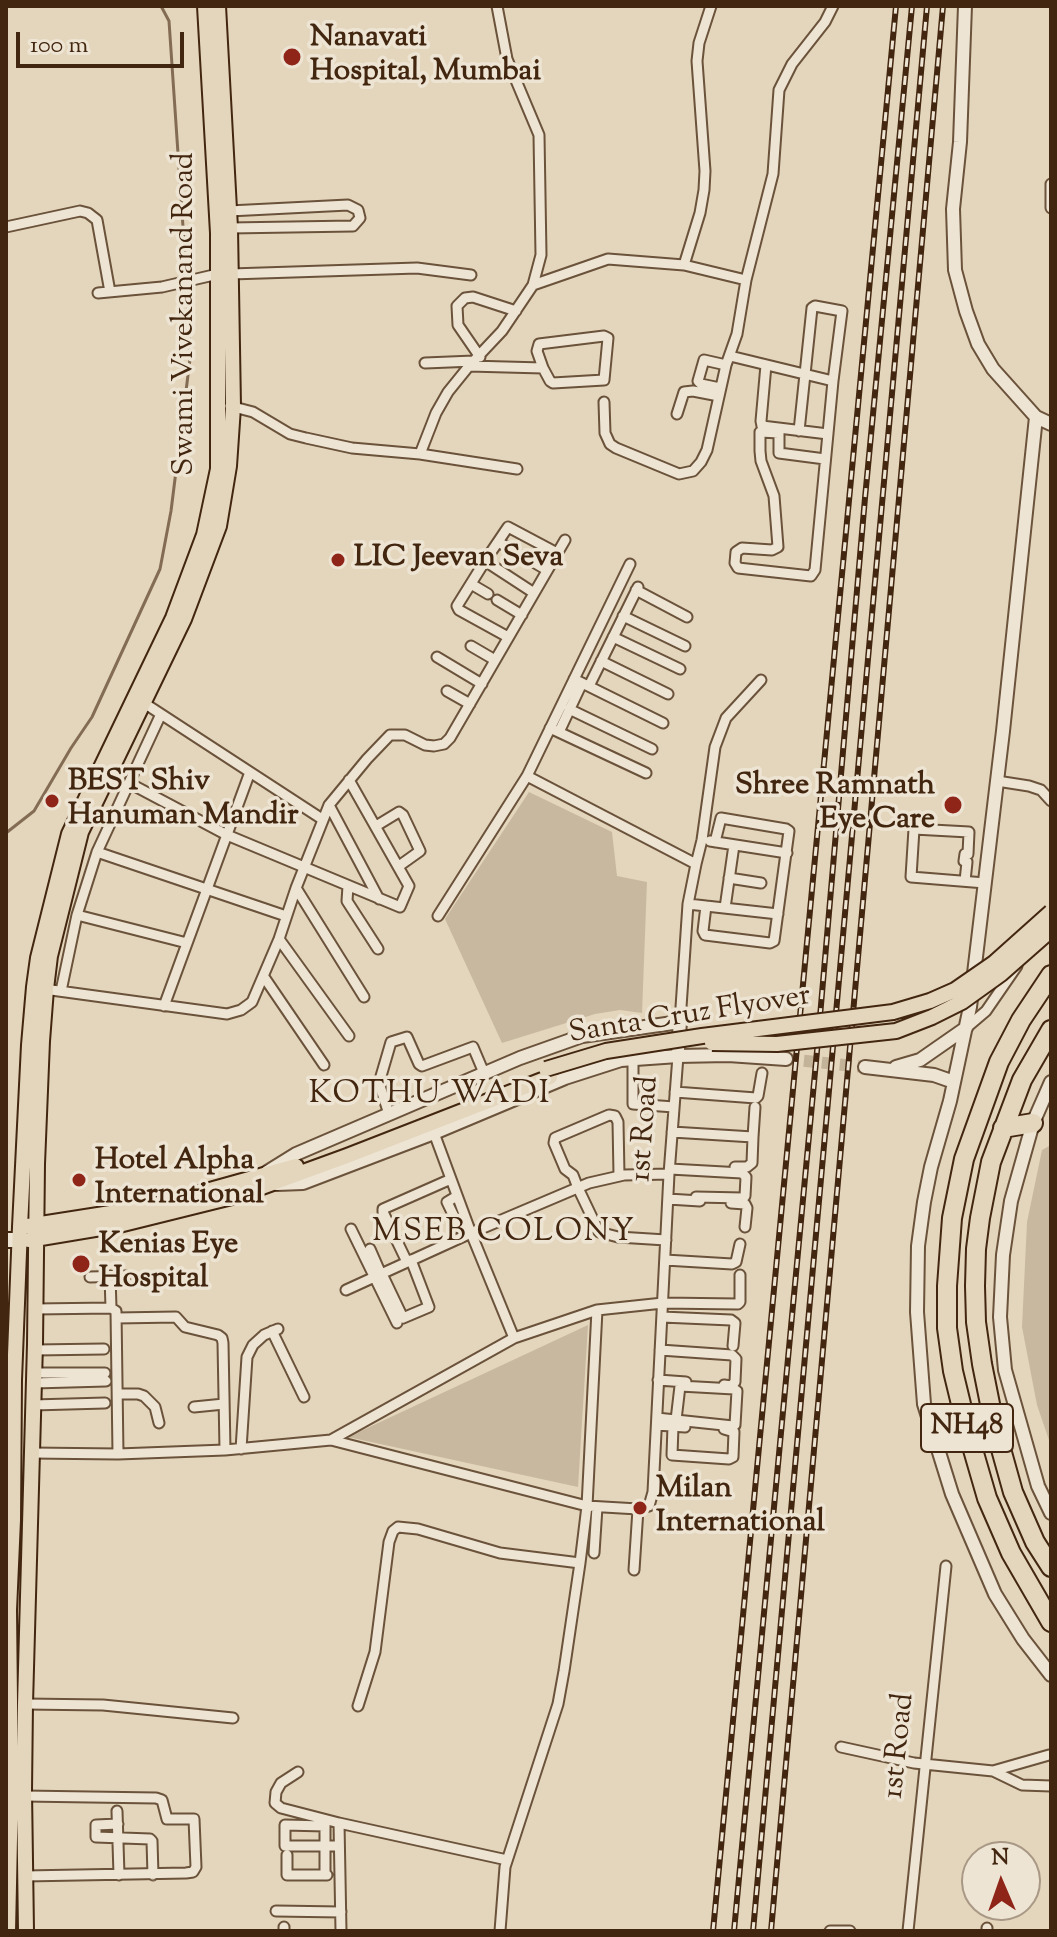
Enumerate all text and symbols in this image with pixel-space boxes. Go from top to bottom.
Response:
scale bar [20,16,188,66]
place label: Nanavati Hospital, Mumbai [310,22,541,92]
text: 100 m [30,29,88,63]
marker: Nanavati Hospital, Mumbai [281,46,303,68]
street label: Swami Vivekanand Road [169,152,205,476]
place label: LIC Jeevan Seva [354,542,563,578]
marker: LIC Jeevan Seva [329,551,347,569]
place label: BEST Shiv Hanuman Mandir [68,766,298,836]
place label: Shree Ramnath Eye Care [735,770,935,840]
marker: BEST Shiv Hanuman Mandir [43,792,61,810]
marker: Shree Ramnath Eye Care [942,794,964,816]
street label: Santa Cruz Flyover [567,980,813,1054]
street label: 1st Road [625,1075,669,1183]
district label: KOTHU WADI [309,1078,551,1116]
place label: Hotel Alpha International [95,1145,264,1216]
marker: Hotel Alpha International [70,1171,88,1189]
district label: MSEB COLONY [372,1216,636,1254]
place label: Kenias Eye Hospital [99,1229,238,1300]
marker: Kenias Eye Hospital [70,1253,92,1275]
road number: NH48 [921,1404,1013,1452]
place label: Milan International [656,1473,825,1544]
marker: Milan International [631,1499,649,1517]
street label: 1st Road [878,1691,924,1801]
north arrow [961,1841,1041,1921]
text: N [991,1843,1010,1875]

